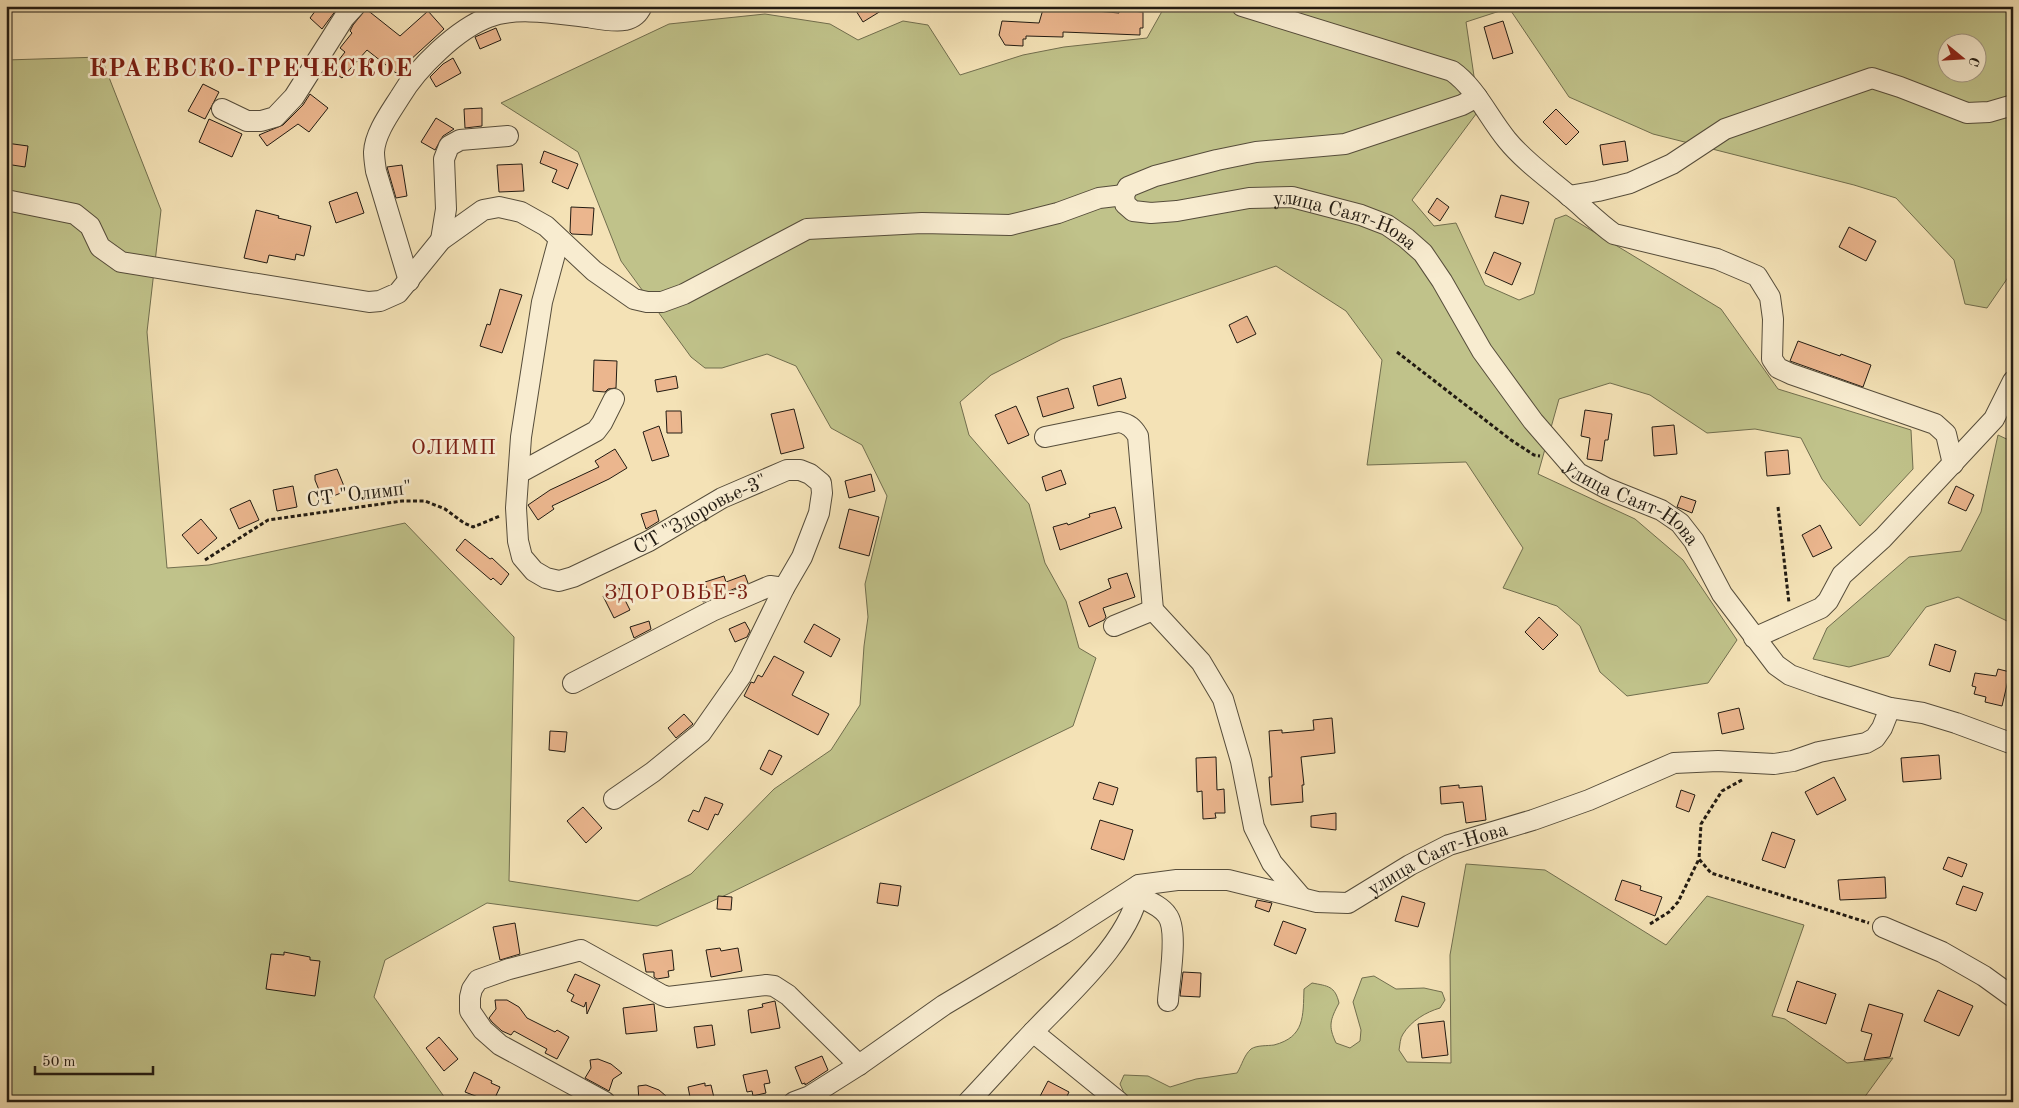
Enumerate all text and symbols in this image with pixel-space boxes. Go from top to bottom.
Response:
north arrow [1936,32,1986,82]
text: С [1965,55,1981,68]
district label: КРАЕВСКО-ГРЕЧЕСКОЕ [89,57,413,82]
street label: улица Саят-Нова [1273,189,1420,255]
district label: ОЛИМП [411,438,497,459]
street label: улица Саят-Нова [1560,457,1702,550]
street label: СТ "Здоровье-3" [631,472,771,559]
street label: СТ "Олимп" [306,479,413,511]
district label: ЗДОРОВЬЕ-3 [604,583,750,604]
street label: улица Саят-Нова [1365,820,1511,900]
scale bar [35,1043,152,1075]
text: 50 m [42,1055,76,1070]

